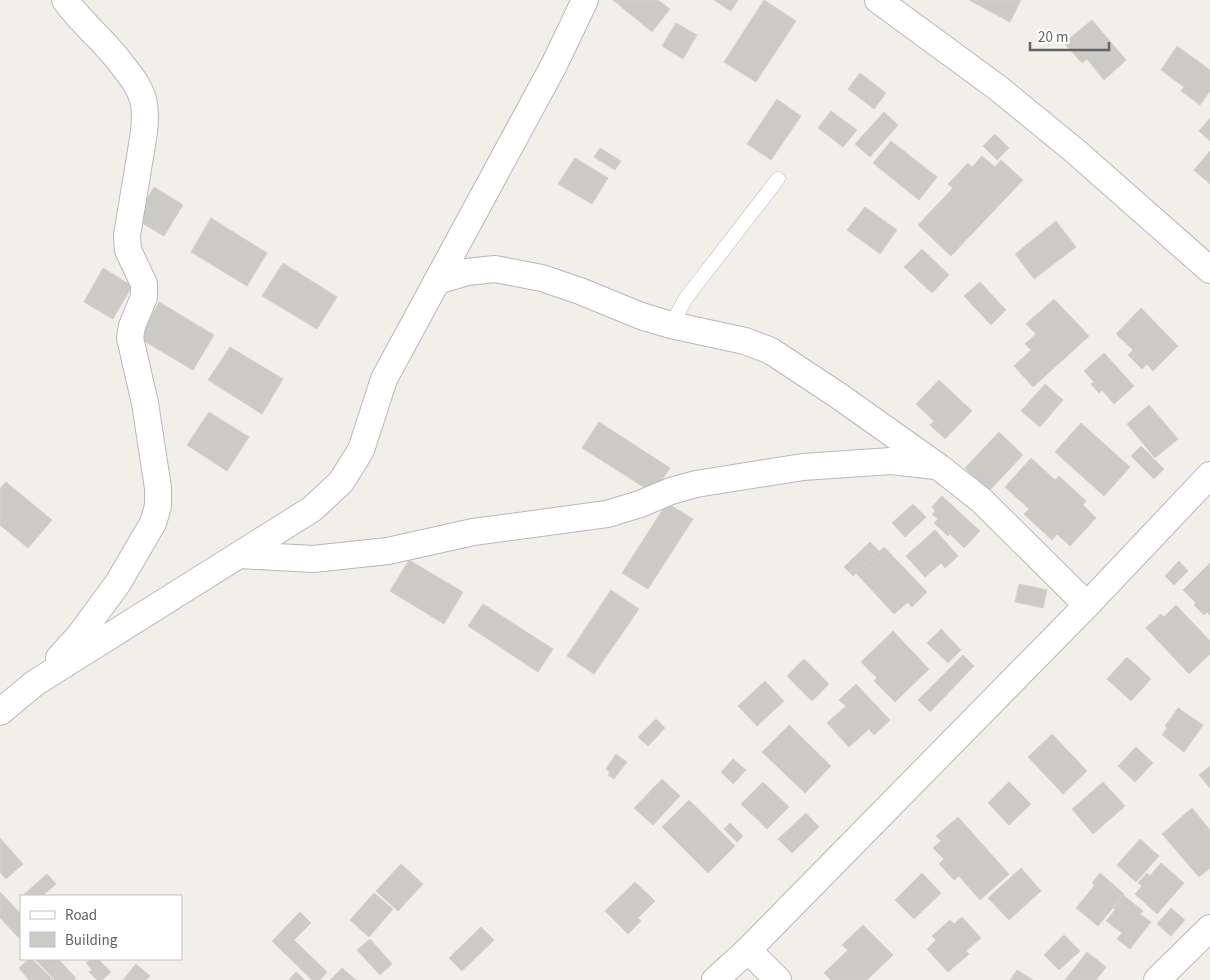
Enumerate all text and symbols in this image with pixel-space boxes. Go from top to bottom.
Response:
scale bar [1030,20,1109,52]
text: 20 m [1038,27,1068,48]
legend [20,895,182,960]
text: Road [65,905,97,926]
text: Building [65,930,118,951]

